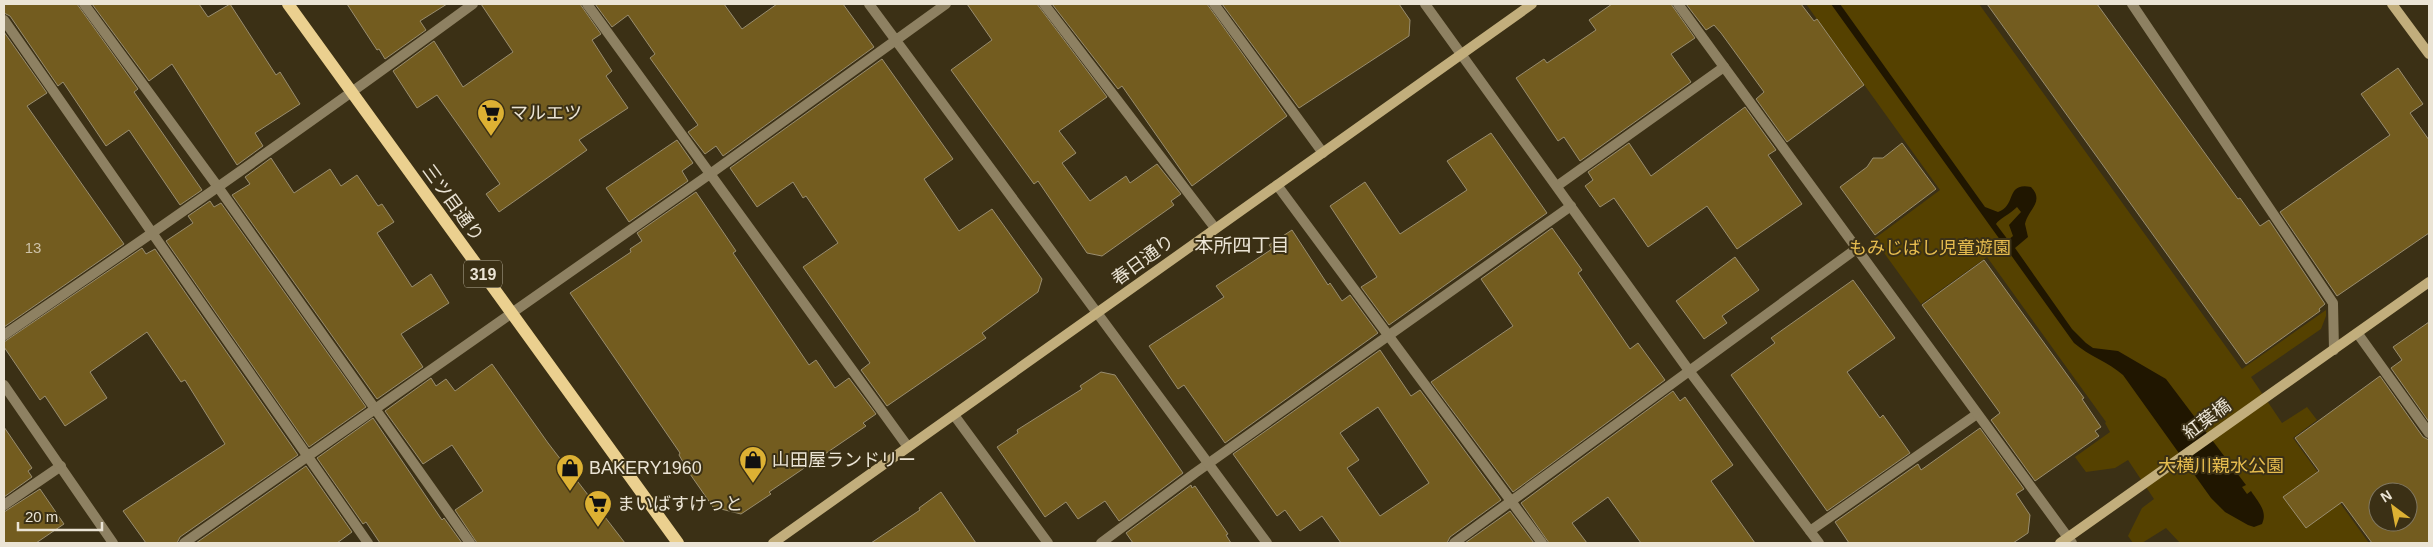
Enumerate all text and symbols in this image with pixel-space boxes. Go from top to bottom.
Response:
supermarket icon: マルエツ [476,98,506,137]
place label: マルエツ [510,103,582,123]
street label: 三ツ目通り [418,161,488,245]
street label: 春日通り [1108,231,1178,289]
district label: 本所四丁目 [1194,235,1290,256]
park label: もみじばし児童遊園 [1849,238,2011,258]
house number: 13 [25,239,41,256]
road number: 319 [464,260,502,288]
street label: 紅葉橋 [2179,395,2235,443]
shop icon: 山田屋ランドリー [738,445,768,484]
place label: 山田屋ランドリー [772,450,916,470]
shop icon: BAKERY1960 [555,453,585,492]
park label: 大横川親水公園 [2158,456,2284,476]
place label: BAKERY1960 [589,458,702,478]
north arrow [2368,482,2418,532]
text: N [2378,487,2395,505]
supermarket icon: まいばすけっと [583,489,613,528]
place label: まいばすけっと [617,494,743,514]
scale bar [18,500,101,532]
text: 20 m [25,508,58,525]

